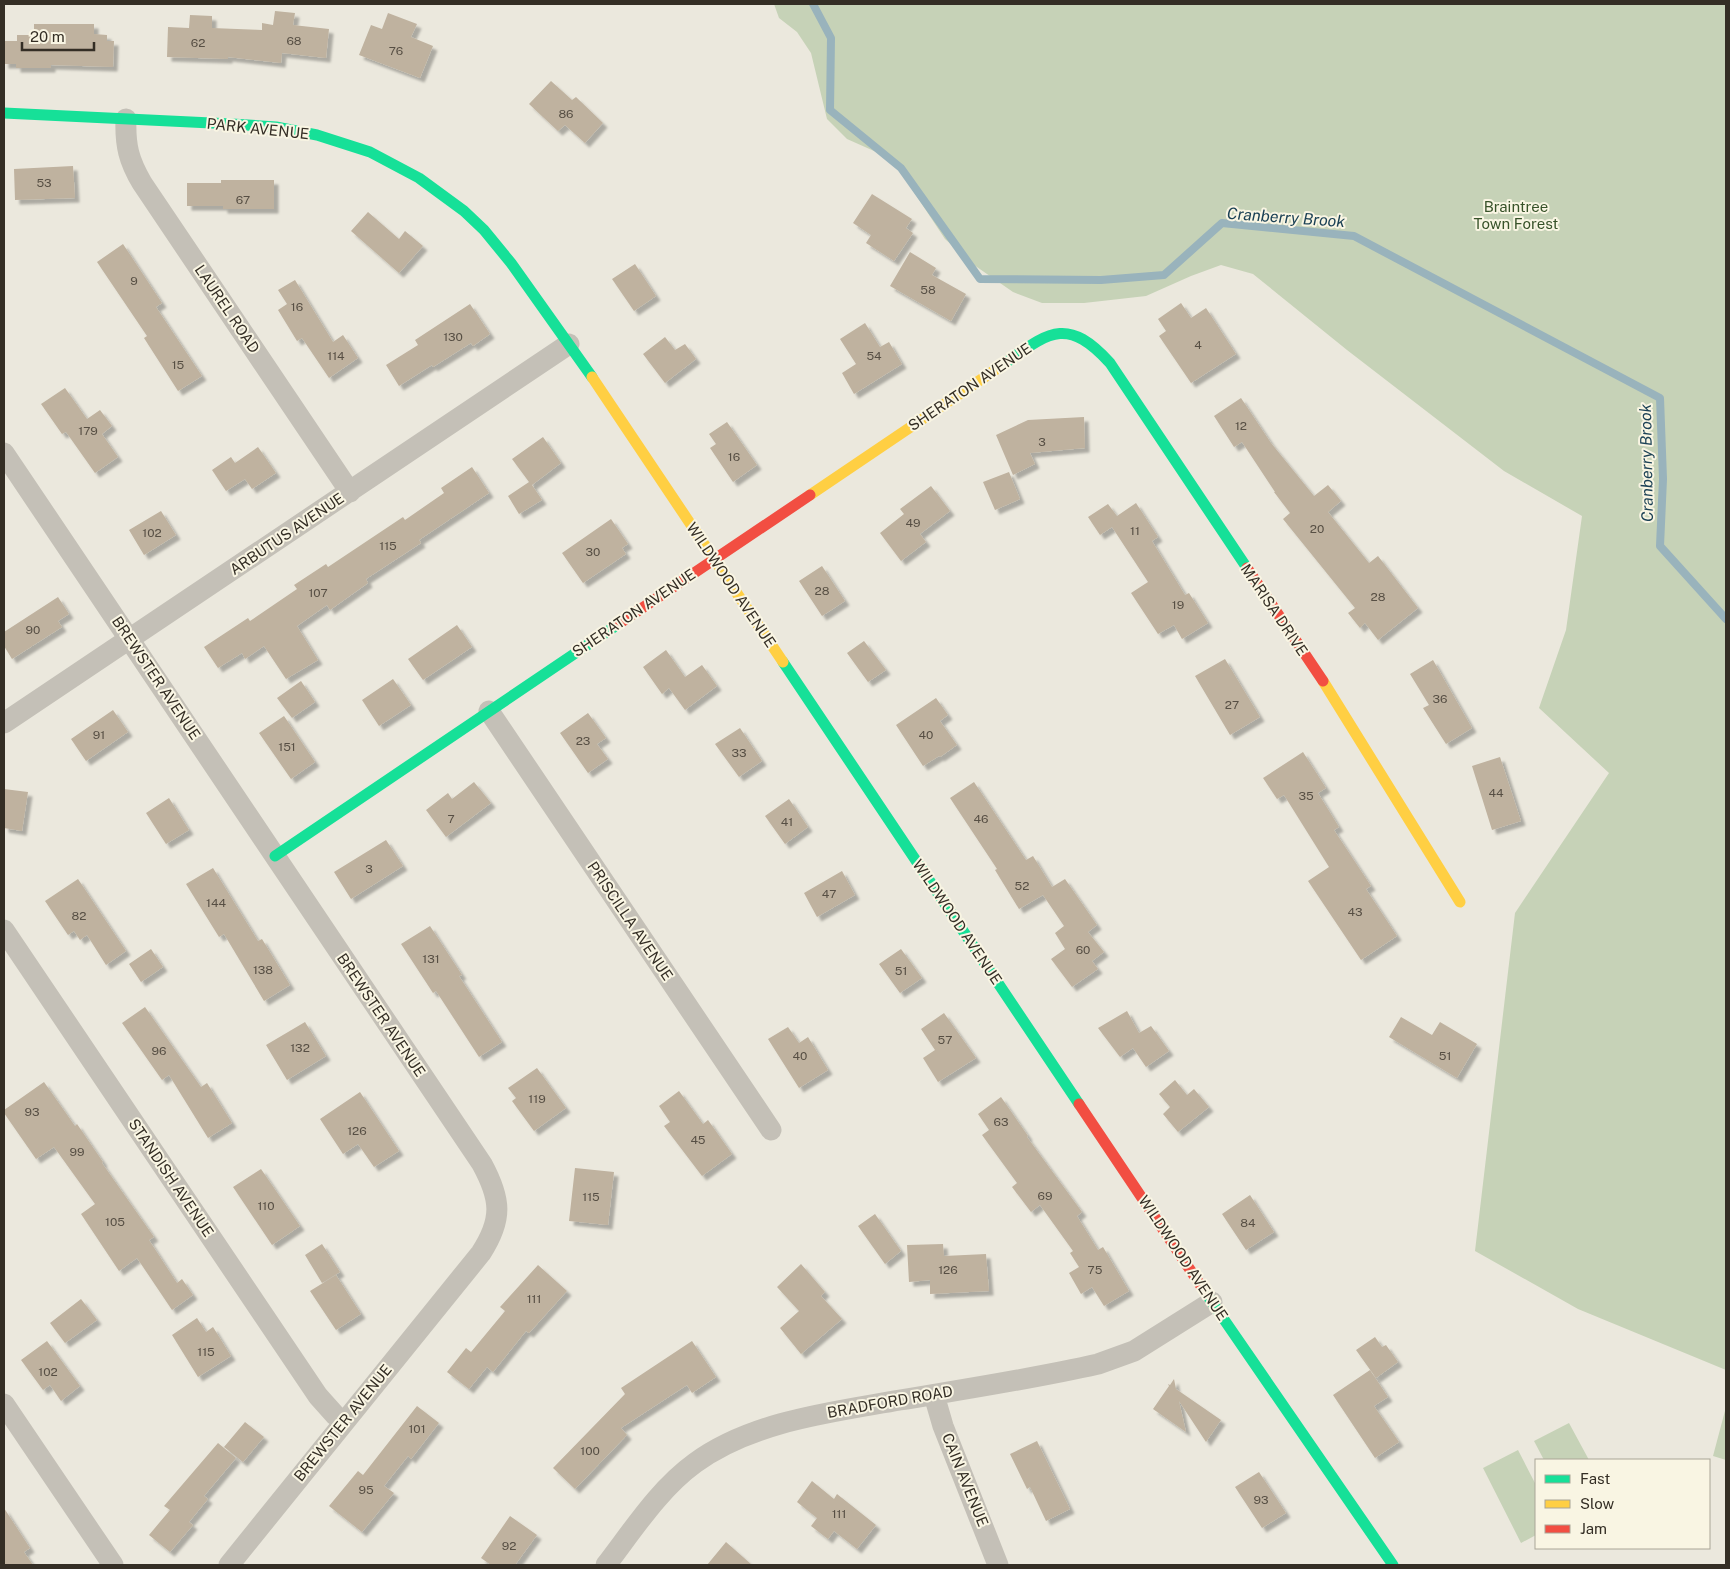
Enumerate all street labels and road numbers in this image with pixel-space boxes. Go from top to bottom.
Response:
street label: PARK AVENUE [206,115,310,142]
street label: LAUREL ROAD [192,261,263,356]
street label: SHERATON AVENUE [905,339,1034,434]
street label: ARBUTUS AVENUE [226,489,347,578]
street label: WILDWOOD AVENUE [683,519,780,650]
street label: MARISA DRIVE [1238,561,1311,659]
street label: SHERATON AVENUE [569,565,698,660]
street label: BREWSTER AVENUE [109,613,204,743]
street label: WILDWOOD AVENUE [909,856,1006,987]
street label: PRISCILLA AVENUE [584,858,677,983]
street label: BREWSTER AVENUE [334,950,429,1080]
street label: STANDISH AVENUE [126,1116,217,1240]
street label: WILDWOOD AVENUE [1135,1192,1232,1323]
street label: BREWSTER AVENUE [290,1361,395,1484]
street label: BRADFORD ROAD [826,1382,954,1421]
street label: CAIN AVENUE [939,1431,992,1529]

